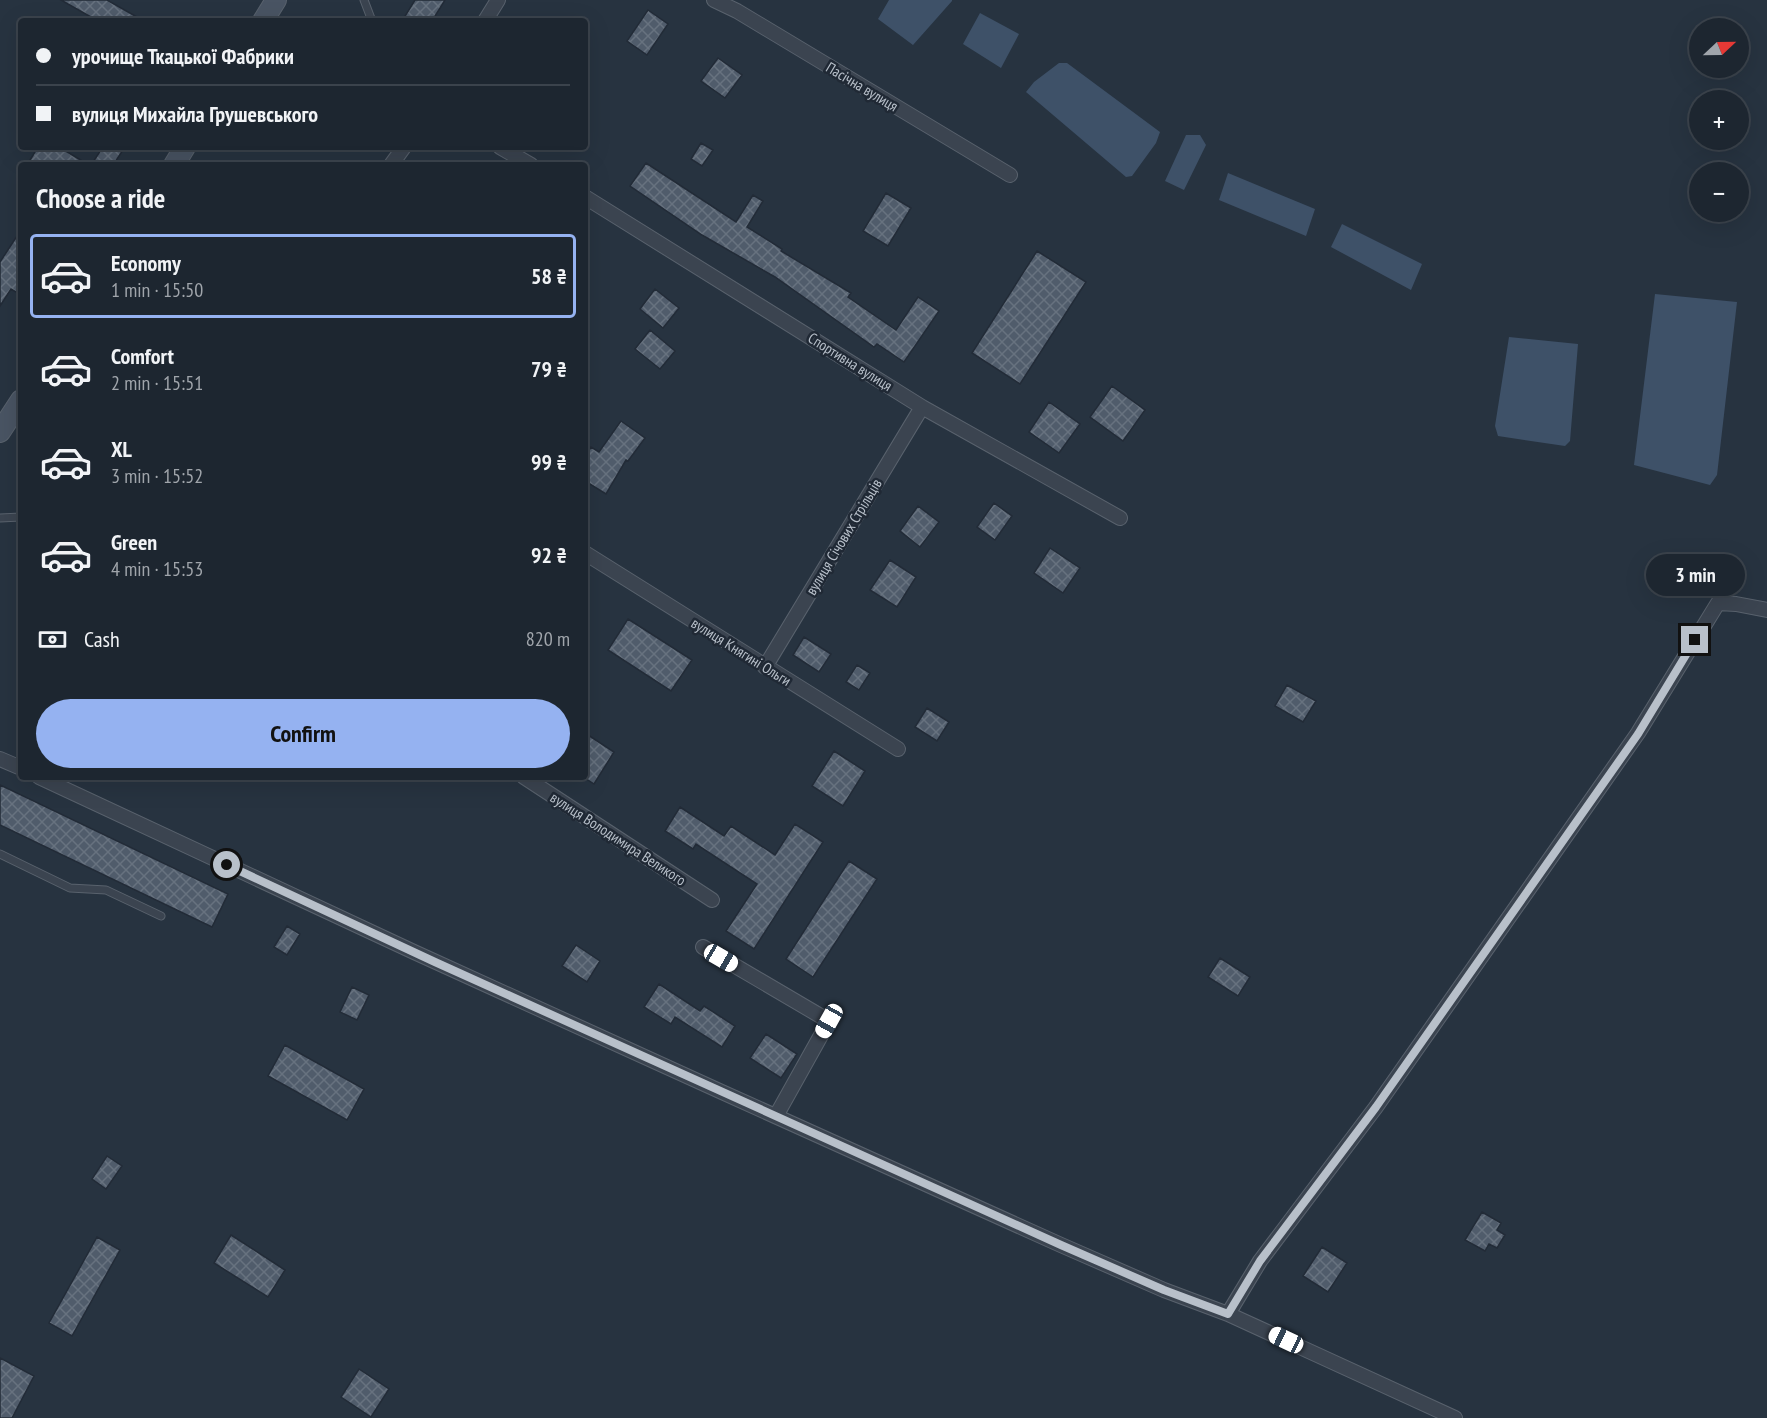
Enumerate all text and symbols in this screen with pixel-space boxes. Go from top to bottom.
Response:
north arrow [1689,18,1749,78]
map controls [1689,18,1749,222]
text: урочище Ткацької Фабрики [72,42,294,70]
street label: Пасічна вулиця [823,58,902,116]
button: + [1689,90,1749,150]
text: вулиця Михайла Грушевського [72,100,318,128]
button: − [1689,162,1749,222]
text: Choose a ride [36,181,165,215]
icon: car [39,249,93,303]
text: Economy [111,249,181,277]
text: 58 ₴ [531,262,567,290]
text: 1 min · 15:50 [111,277,203,303]
street label: Спортивна вулиця [805,328,896,395]
icon: car [39,342,93,396]
text: Comfort [111,342,174,370]
text: 79 ₴ [531,355,567,383]
text: 2 min · 15:51 [111,370,203,396]
icon: car [39,435,93,489]
text: XL [111,435,132,463]
text: 99 ₴ [531,448,567,476]
text: 3 min · 15:52 [111,463,203,489]
street label: вулиця Січових Стрільців [801,475,886,598]
icon: car [39,528,93,582]
text: Green [111,528,157,556]
text: 92 ₴ [531,541,567,569]
callout: 3 min [1646,553,1744,595]
text: 4 min · 15:53 [111,556,203,582]
text: 3 min [1675,562,1716,588]
street label: вулиця Княгині Ольги [688,613,795,690]
icon: cash [36,623,69,656]
text: Cash [84,625,120,653]
text: 820 m [526,626,570,652]
route end [1681,626,1708,653]
button: Confirm [36,699,570,768]
street label: вулиця Володимира Великого [547,788,690,890]
route start [213,851,240,878]
car [701,941,741,975]
car [812,1001,846,1041]
car [1266,1324,1306,1356]

